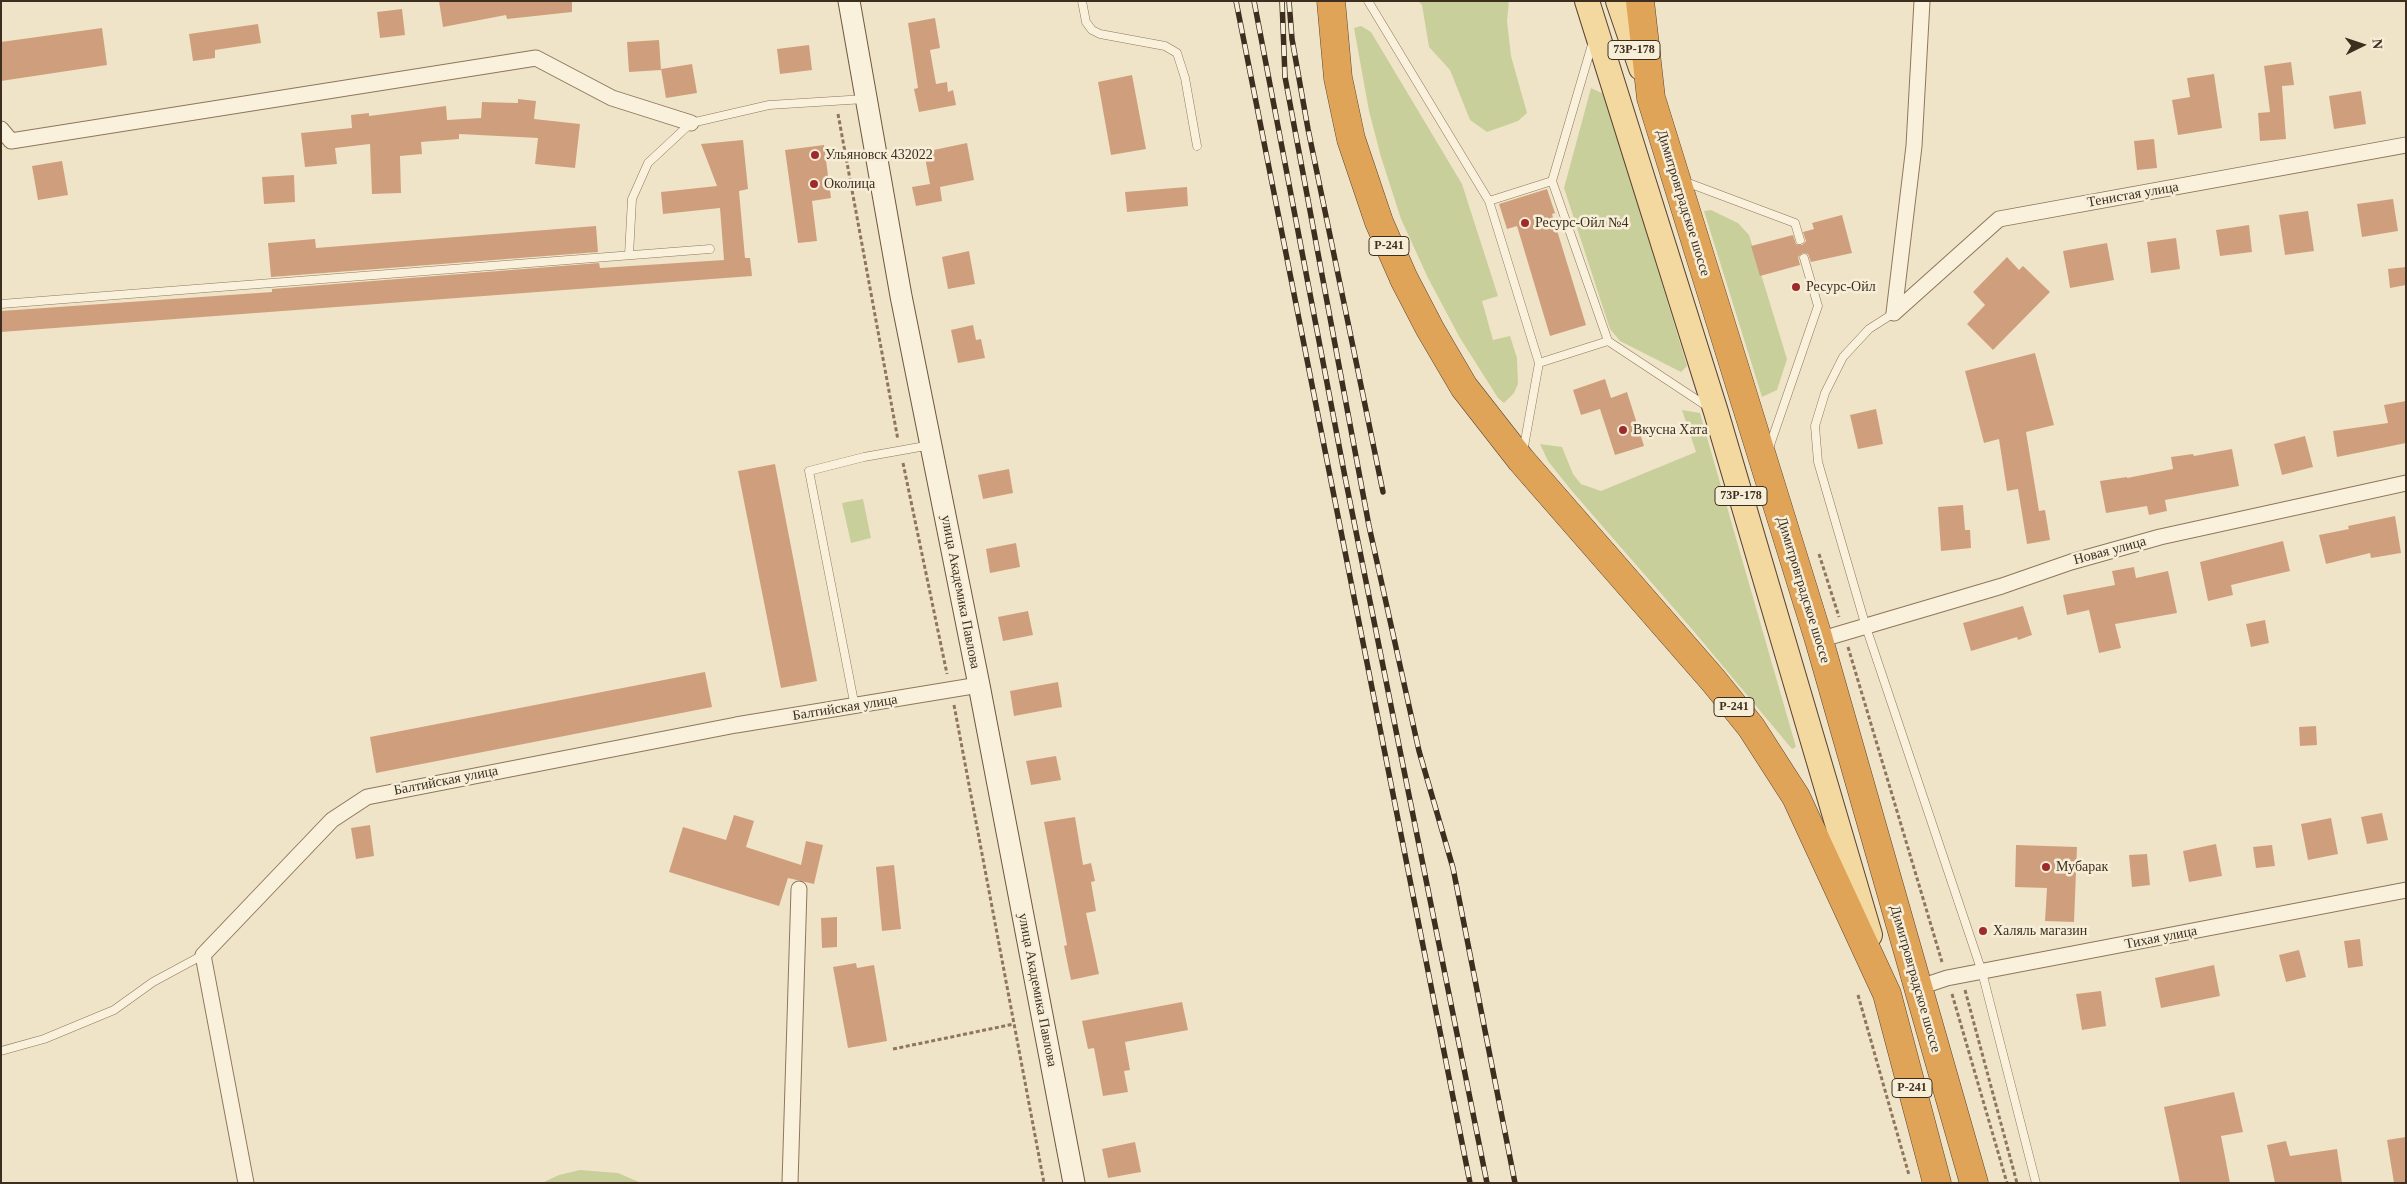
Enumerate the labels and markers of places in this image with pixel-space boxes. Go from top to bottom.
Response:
place label: Ульяновск 432022 [825,147,933,163]
marker: Ульяновск 432022 [809,149,821,161]
place label: Околица [824,176,875,192]
marker: Околица [808,178,820,190]
place label: Ресурс-Ойл №4 [1535,215,1629,231]
marker: Ресурс-Ойл №4 [1519,217,1531,229]
place label: Ресурс-Ойл [1806,279,1876,295]
marker: Ресурс-Ойл [1790,281,1802,293]
place label: Вкусна Хата [1633,422,1708,438]
marker: Вкусна Хата [1617,424,1629,436]
place label: Мубарак [2056,859,2108,875]
marker: Мубарак [2040,861,2052,873]
place label: Халяль магазин [1993,923,2087,939]
marker: Халяль магазин [1977,925,1989,937]

